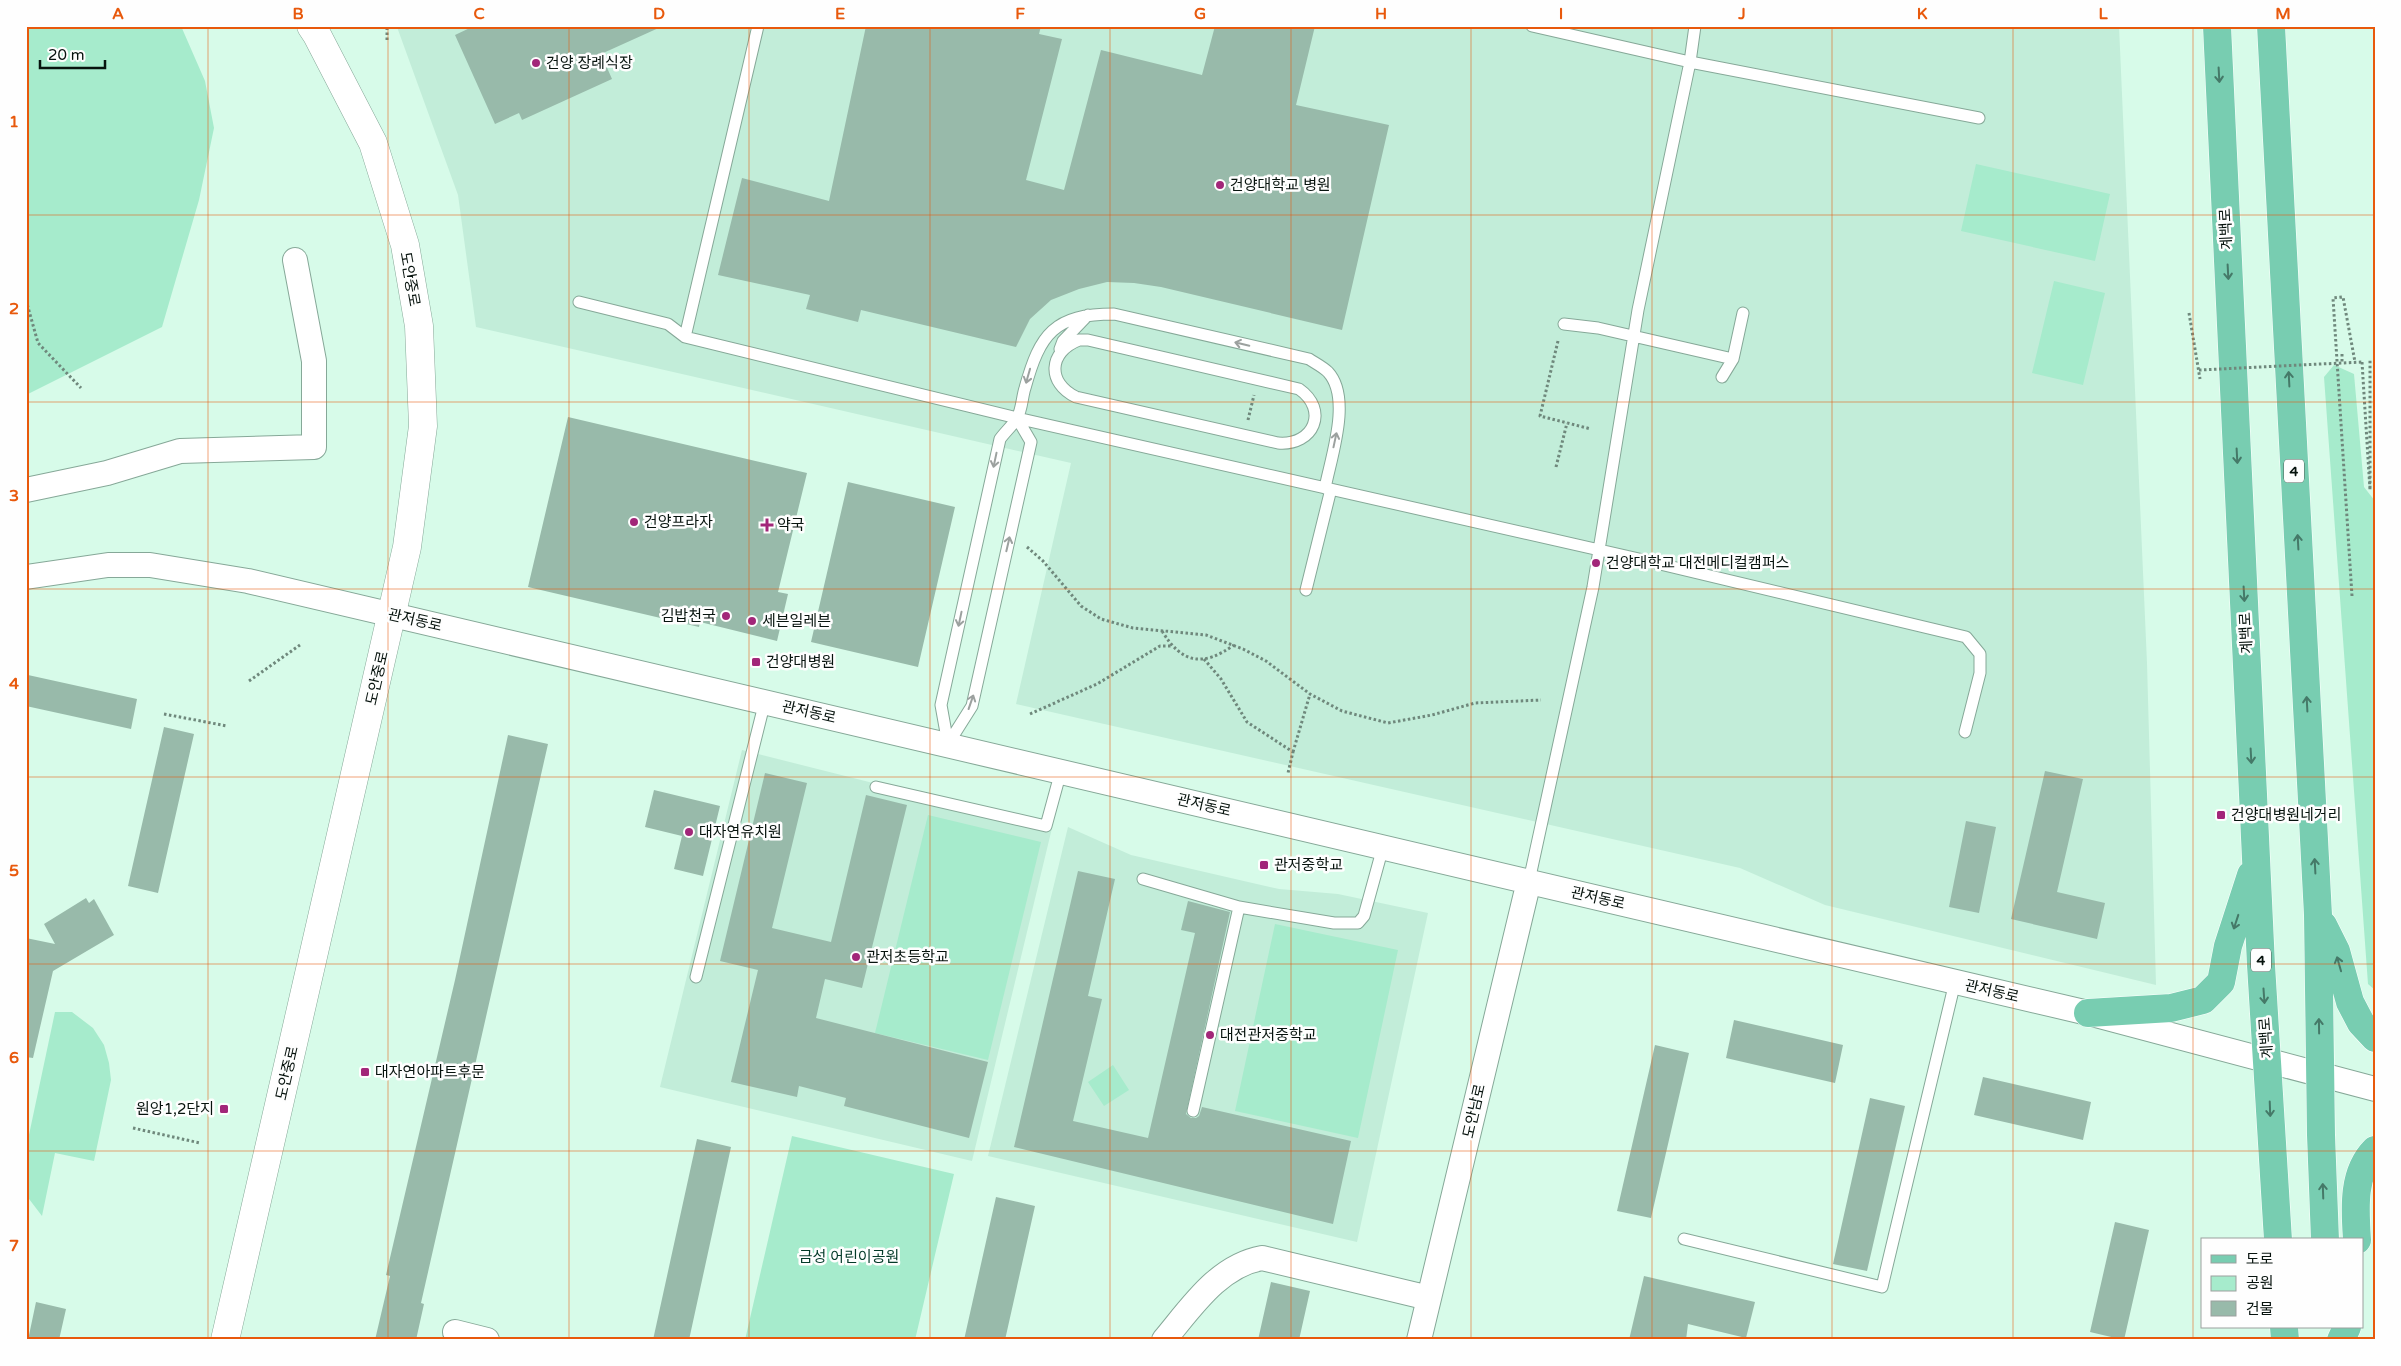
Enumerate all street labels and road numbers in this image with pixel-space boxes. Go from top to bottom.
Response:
street label: 계백로 [2216,208,2236,250]
street label: 도안중로 [396,250,424,308]
road number: 4 [2284,460,2304,482]
street label: 관저동로 [386,605,444,635]
street label: 계백로 [2236,612,2256,654]
street label: 도안중로 [362,649,392,707]
street label: 관저동로 [780,697,838,727]
street label: 관저동로 [1175,790,1233,820]
street label: 관저동로 [1569,883,1627,913]
road number: 4 [2251,948,2271,972]
street label: 관저동로 [1963,976,2021,1006]
street label: 계백로 [2256,1017,2276,1059]
street label: 도안중로 [272,1044,302,1102]
street label: 도안남로 [1459,1082,1489,1140]

